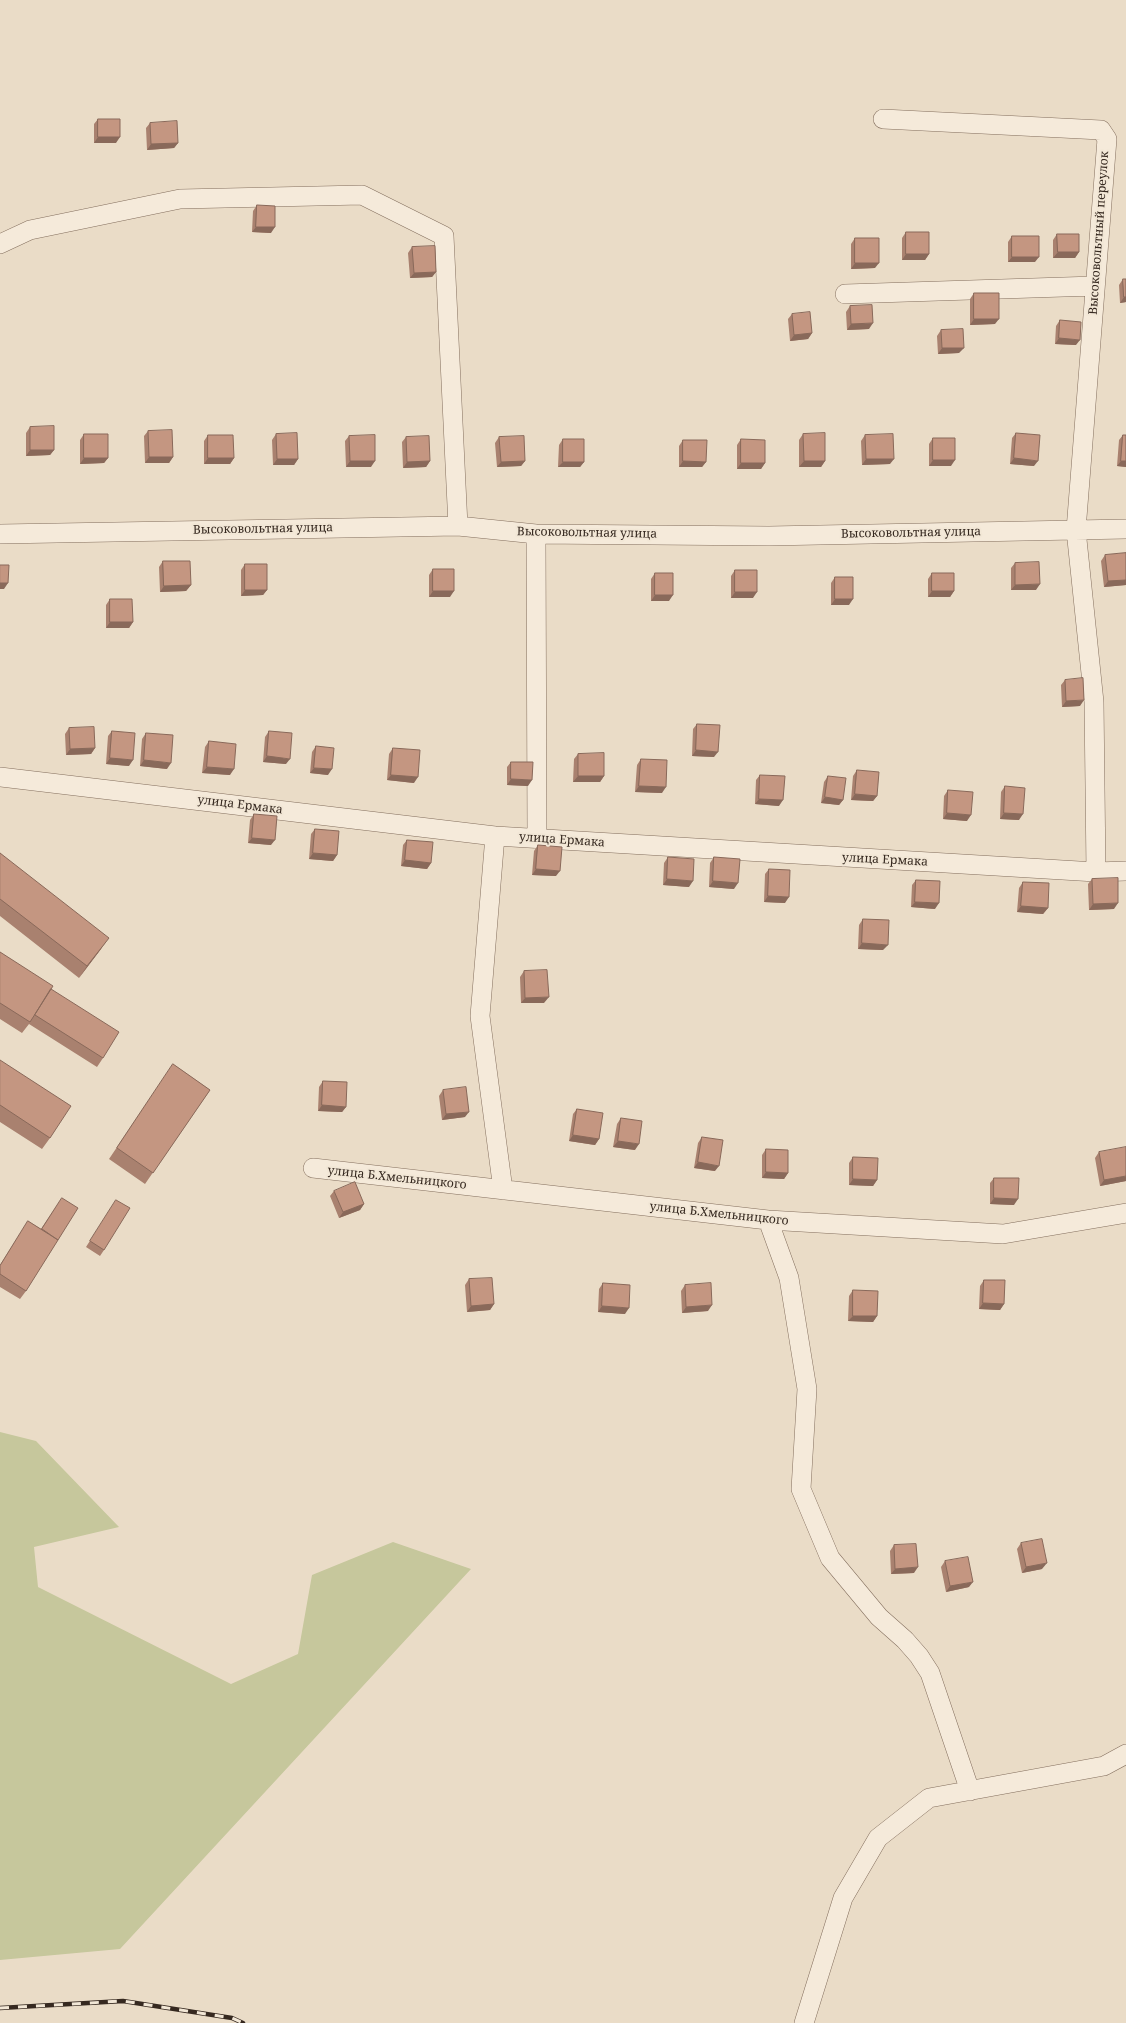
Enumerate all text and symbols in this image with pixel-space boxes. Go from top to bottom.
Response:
street label: Высоковольтный переулок [1086,151,1112,315]
street label: Высоковольтная улица [193,521,333,537]
street label: Высоковольтная улица [517,525,657,541]
street label: Высоковольтная улица [841,525,981,541]
street label: улица Ермака [196,793,284,817]
street label: улица Ермака [519,830,605,850]
street label: улица Ермака [842,851,928,869]
street label: улица Б.Хмельницкого [327,1164,467,1192]
street label: улица Б.Хмельницкого [649,1200,789,1228]

